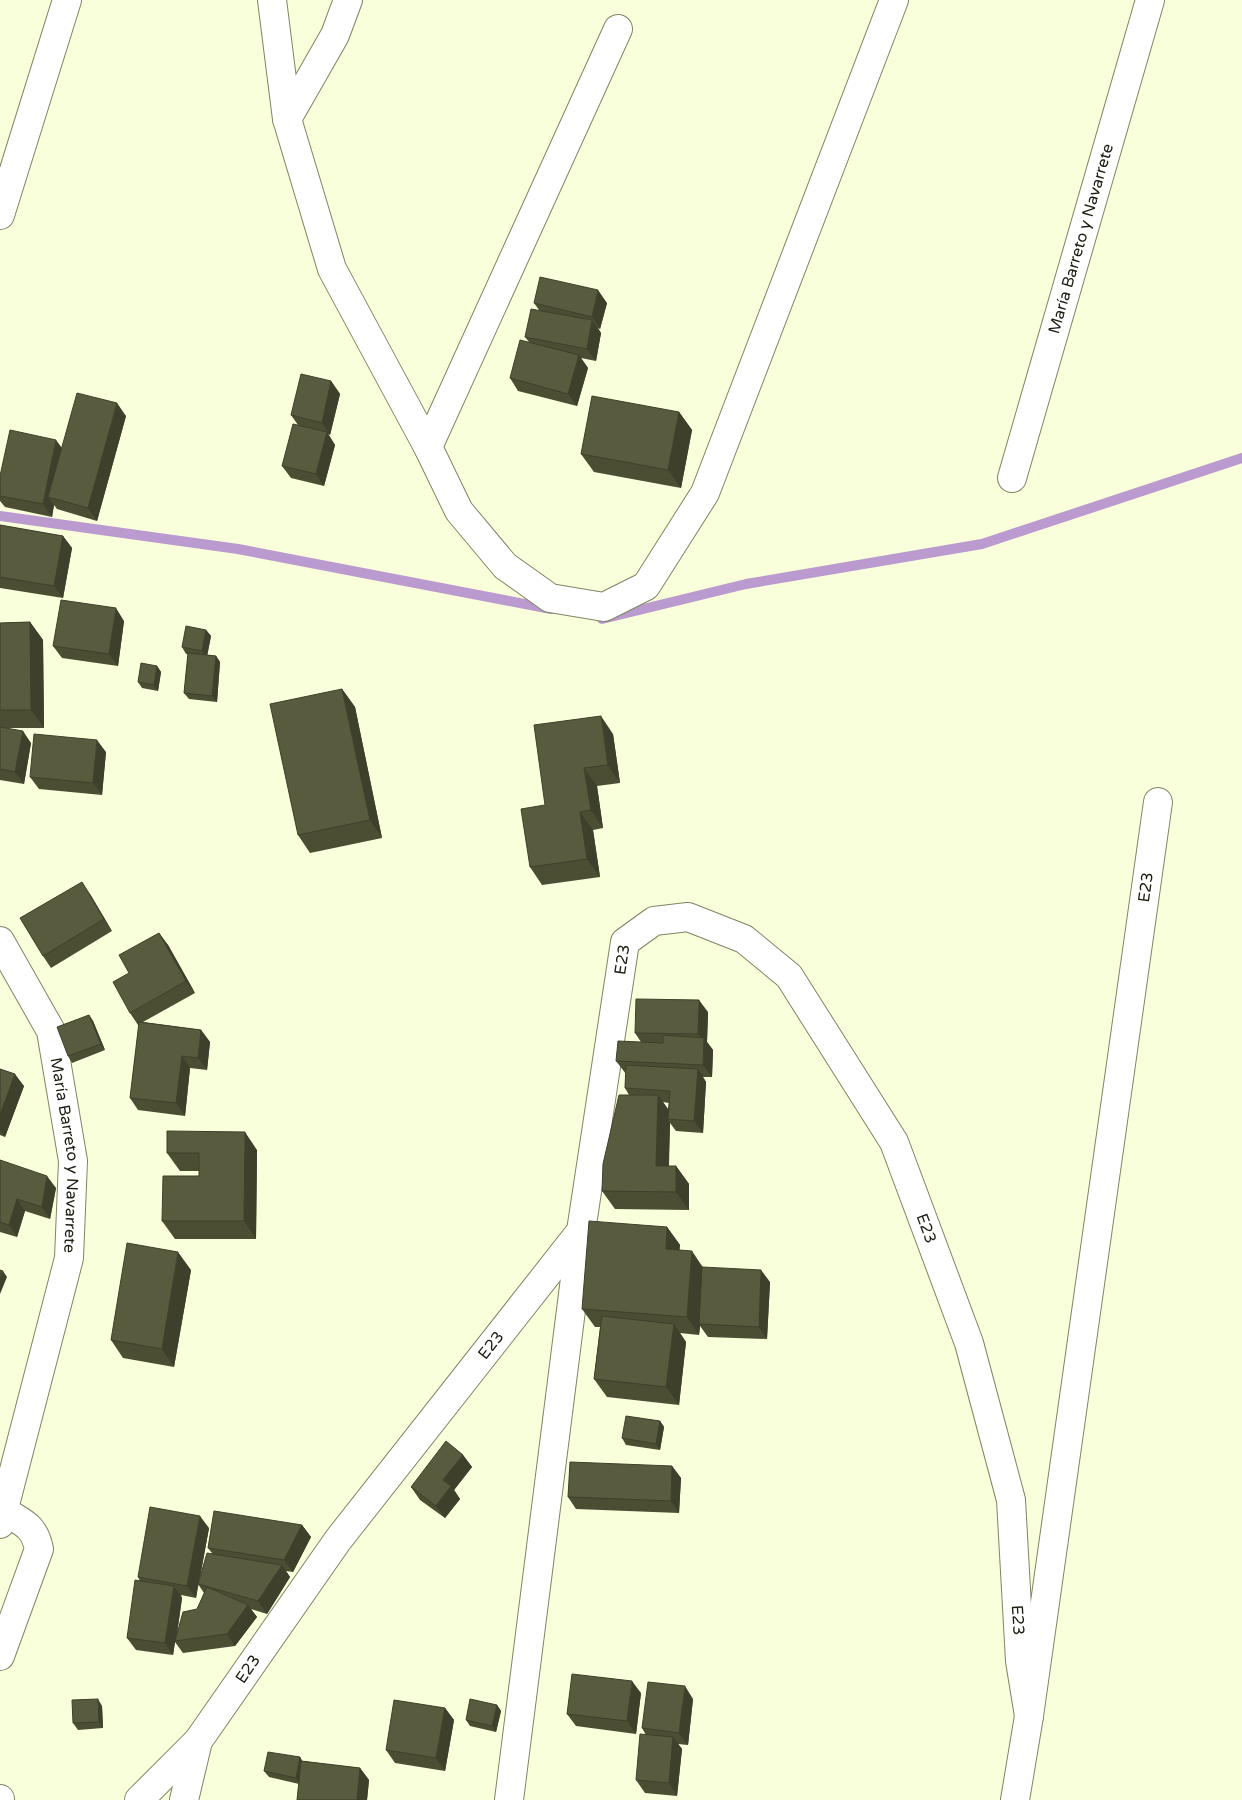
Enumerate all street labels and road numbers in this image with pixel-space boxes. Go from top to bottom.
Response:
street label: María Barreto y Navarrete [1044,141,1118,336]
street label: E23 [1134,871,1158,904]
street label: E23 [610,943,634,976]
street label: María Barreto y Navarrete [46,1056,83,1254]
street label: E23 [912,1211,941,1246]
street label: E23 [474,1327,508,1363]
street label: E23 [1007,1604,1029,1636]
street label: E23 [231,1651,265,1687]

